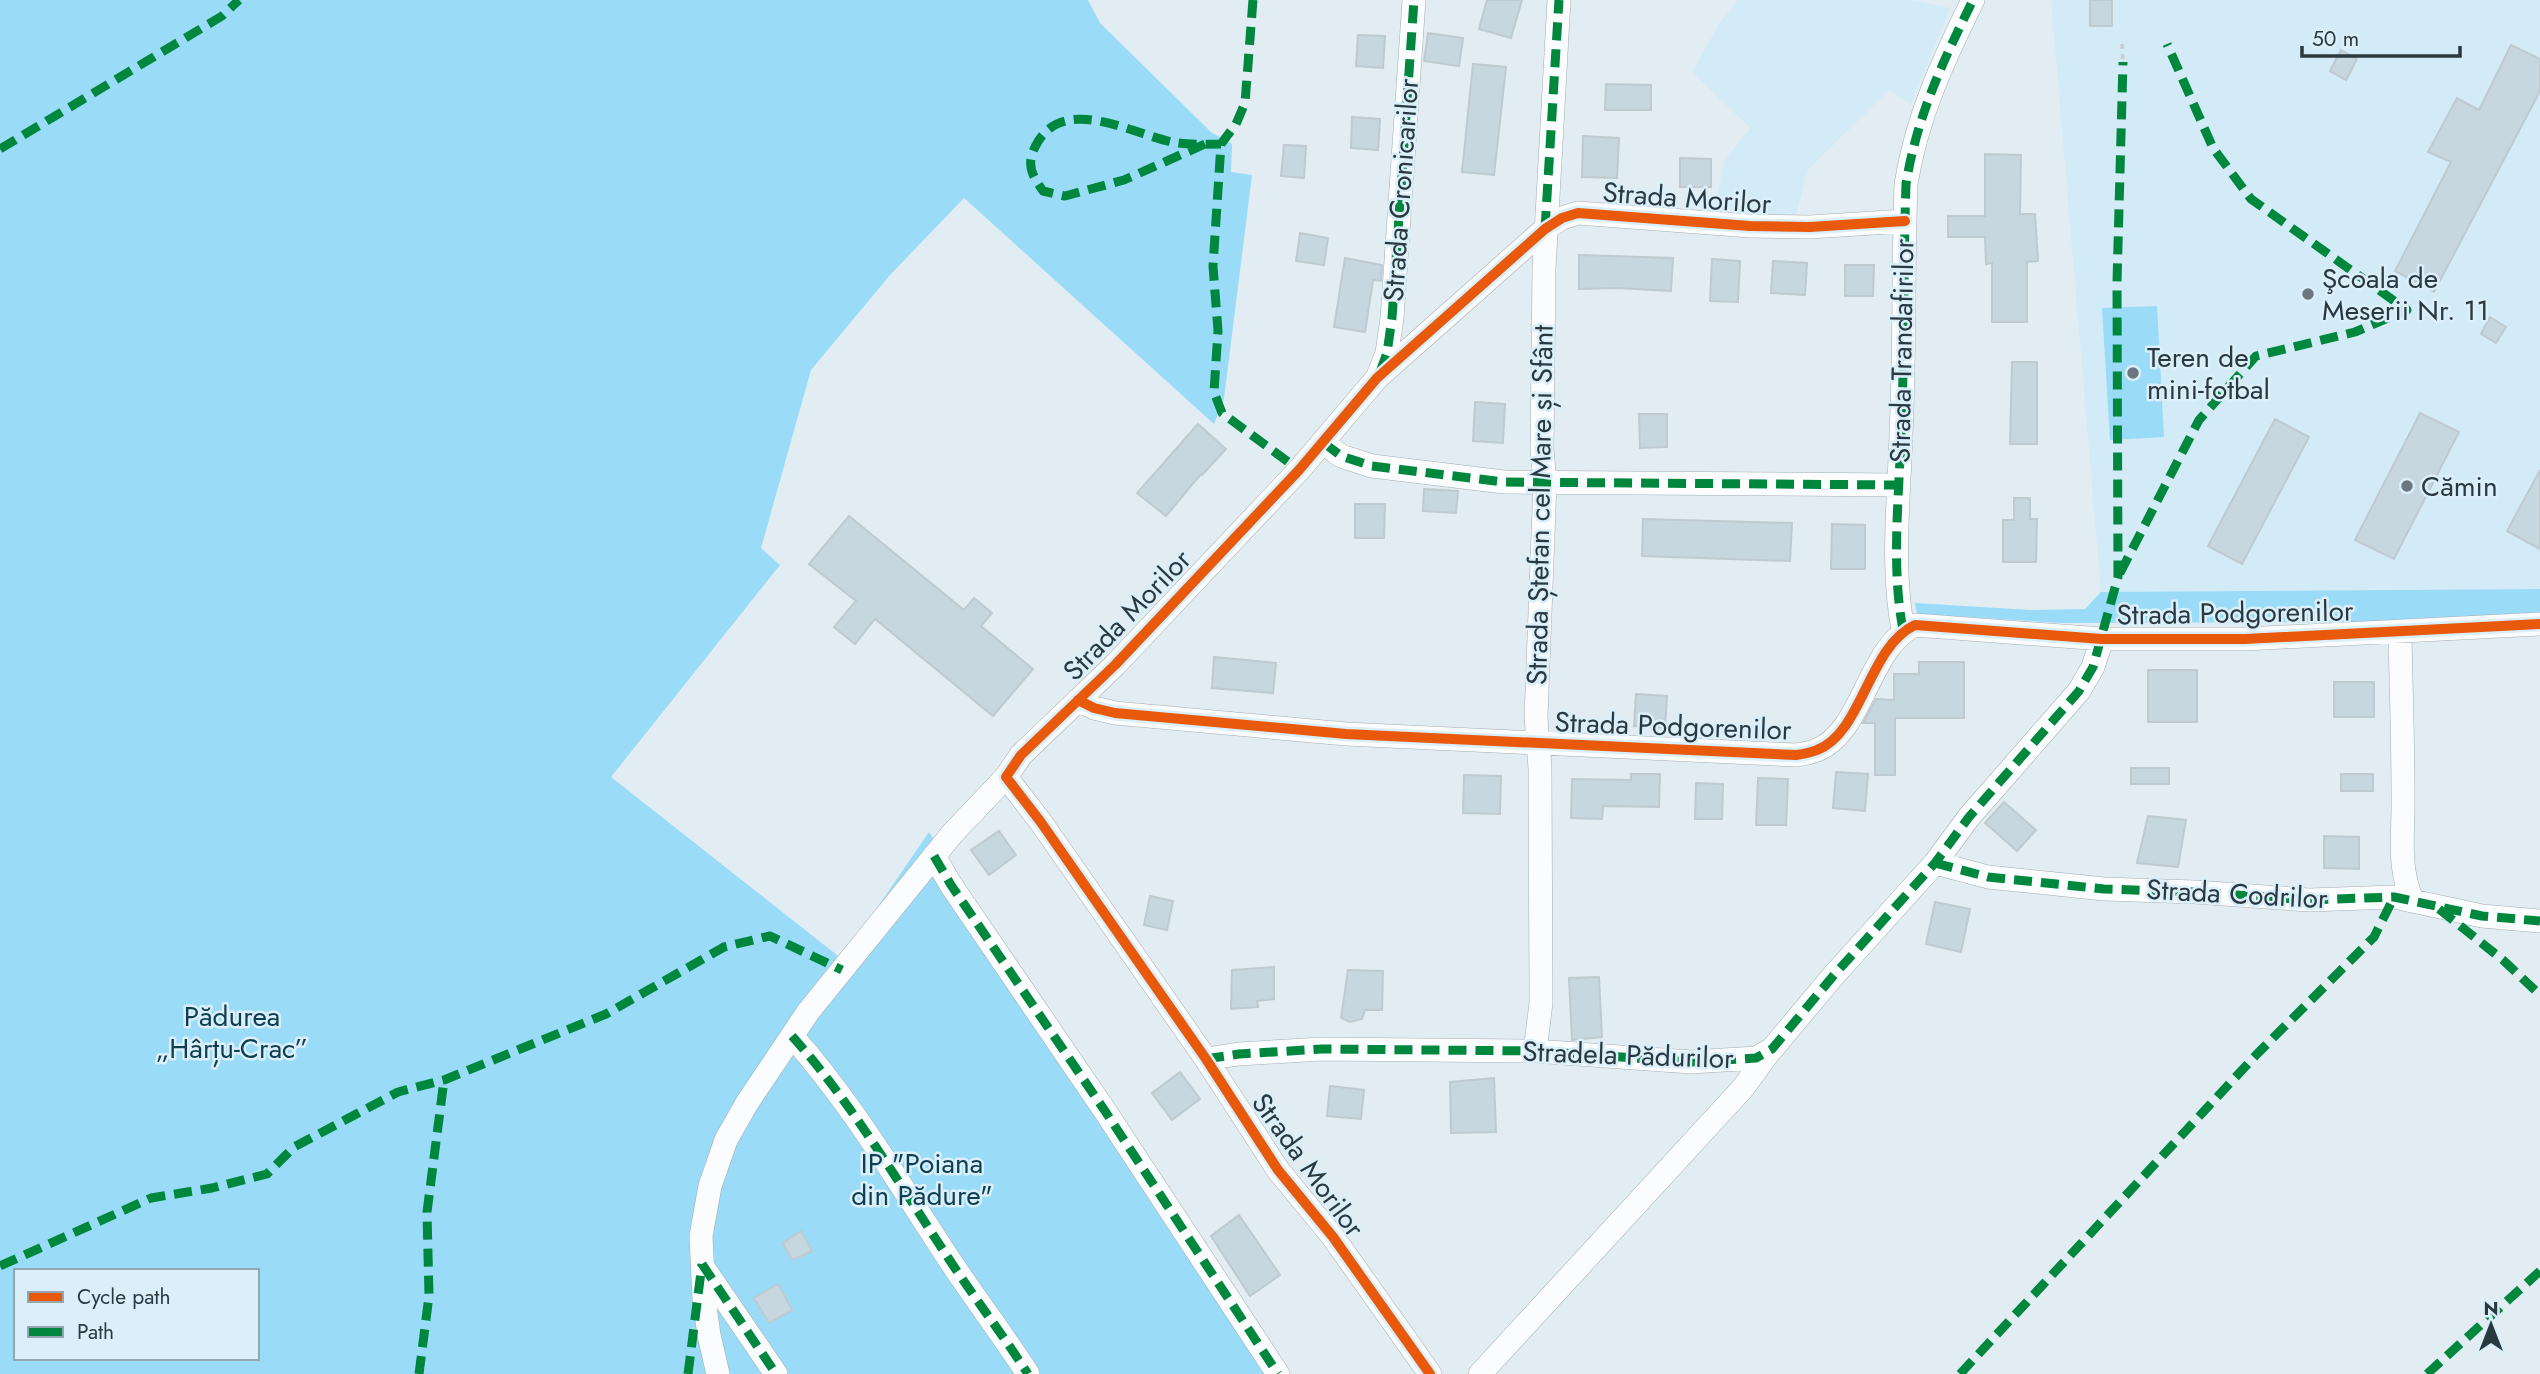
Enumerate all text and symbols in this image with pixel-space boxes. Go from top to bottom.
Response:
scale bar [2302,14,2460,58]
text: 50 m [2312,24,2359,54]
street label: Strada Cronicarilor [1373,77,1429,303]
street label: Strada Morilor [1601,172,1773,224]
street label: Strada Trandafirilor [1880,238,1924,464]
place label: Şcoala de Meserii Nr. 11 [2322,258,2489,331]
marker: Şcoala de Meserii Nr. 11 [2300,286,2316,302]
street label: Strada Ștefan cel Mare și Sfânt [1516,324,1564,685]
place label: Teren de mini-fotbal [2147,337,2270,410]
marker: Teren de mini-fotbal [2125,365,2141,381]
place label: Cămin [2421,466,2498,507]
marker: Cămin [2399,478,2415,494]
street label: Strada Morilor [1054,540,1201,690]
street label: Strada Podgorenilor [2116,590,2354,636]
street label: Strada Podgorenilor [1554,701,1792,751]
street label: Strada Codrilor [2145,869,2329,919]
park label: Pădurea „Hârțu-Crac” [156,996,308,1069]
street label: Stradela Pădurilor [1522,1031,1735,1079]
street label: Strada Morilor [1242,1085,1375,1246]
park label: IP "Poiana din Pădure" [851,1143,993,1216]
legend [14,1269,259,1360]
text: Cycle path [77,1282,170,1312]
north arrow [2456,1290,2526,1360]
text: N [2483,1295,2499,1322]
text: Path [77,1317,114,1347]

